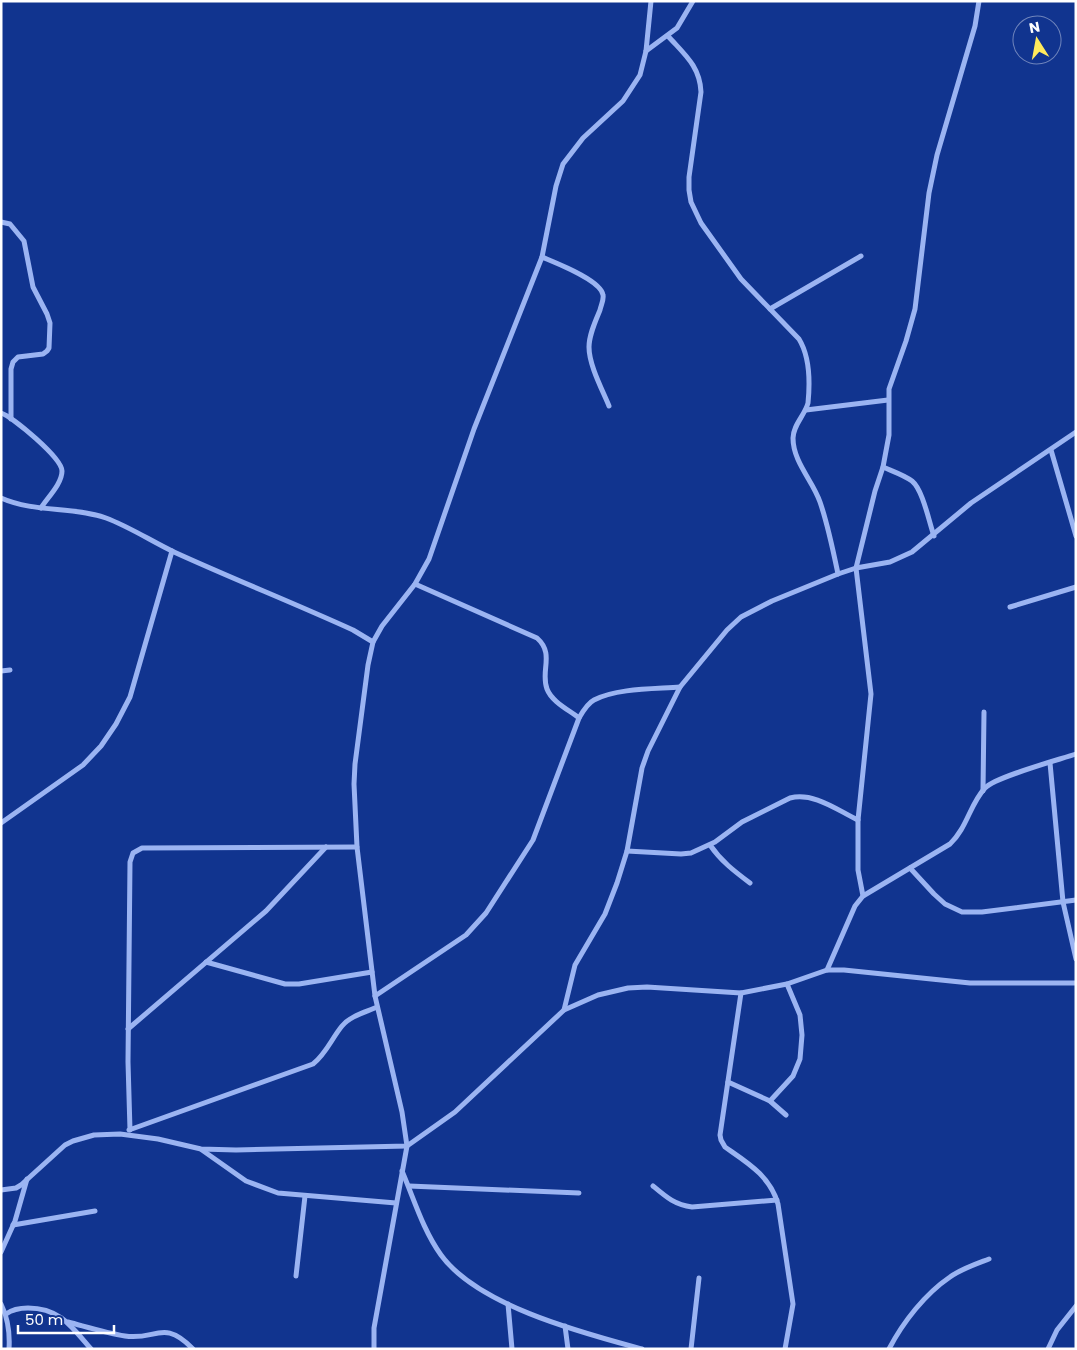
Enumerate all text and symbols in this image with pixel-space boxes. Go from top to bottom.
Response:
north arrow [1012,15,1062,65]
text: N [1027,16,1042,38]
scale bar [18,1302,114,1334]
text: 50 m [25,1309,63,1330]

